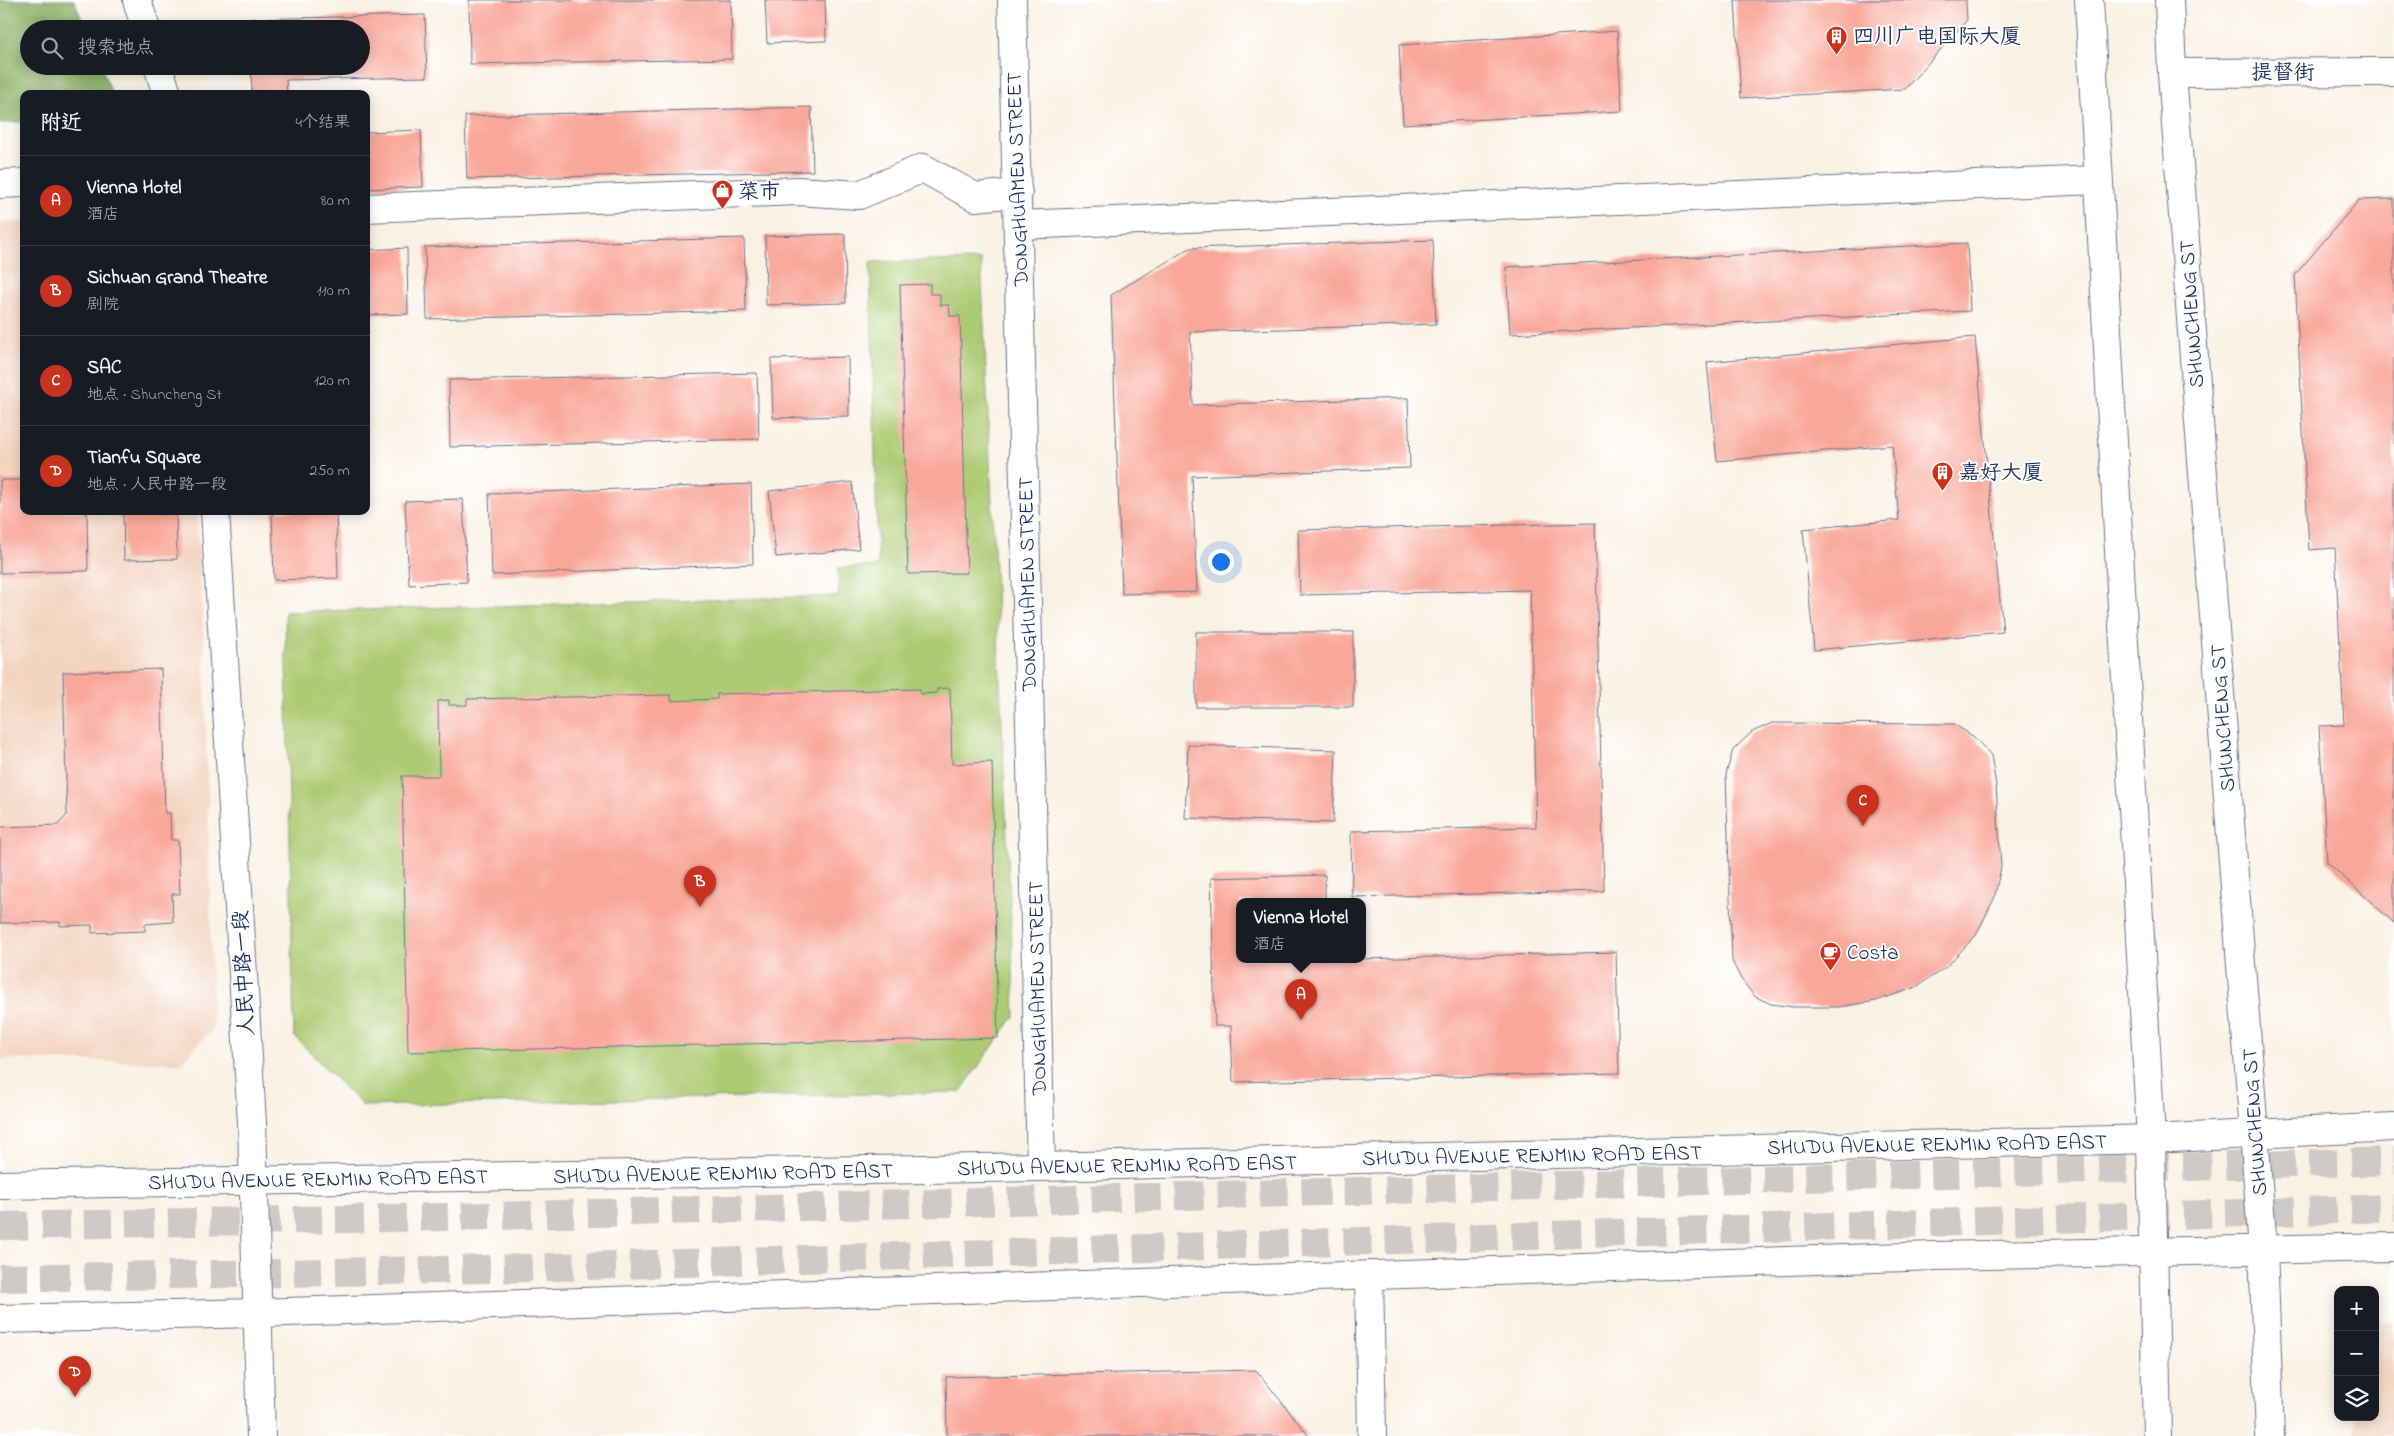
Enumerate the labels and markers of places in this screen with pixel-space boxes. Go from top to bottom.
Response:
place label: 四川广电国际大厦 [1853,23,2021,53]
building icon: 四川广电国际大厦 [1825,24,1849,55]
place label: 菜市 [738,178,780,208]
shop icon: 菜市 [710,179,734,210]
place label: 嘉好大厦 [1959,459,2043,489]
building icon: 嘉好大厦 [1931,460,1955,491]
pin: C [1847,785,1879,826]
pin: B [684,866,716,907]
place label: Costa [1847,939,1899,969]
cafe icon: Costa [1819,940,1843,971]
pin: A [1285,979,1317,1020]
pin: D [59,1356,91,1397]

